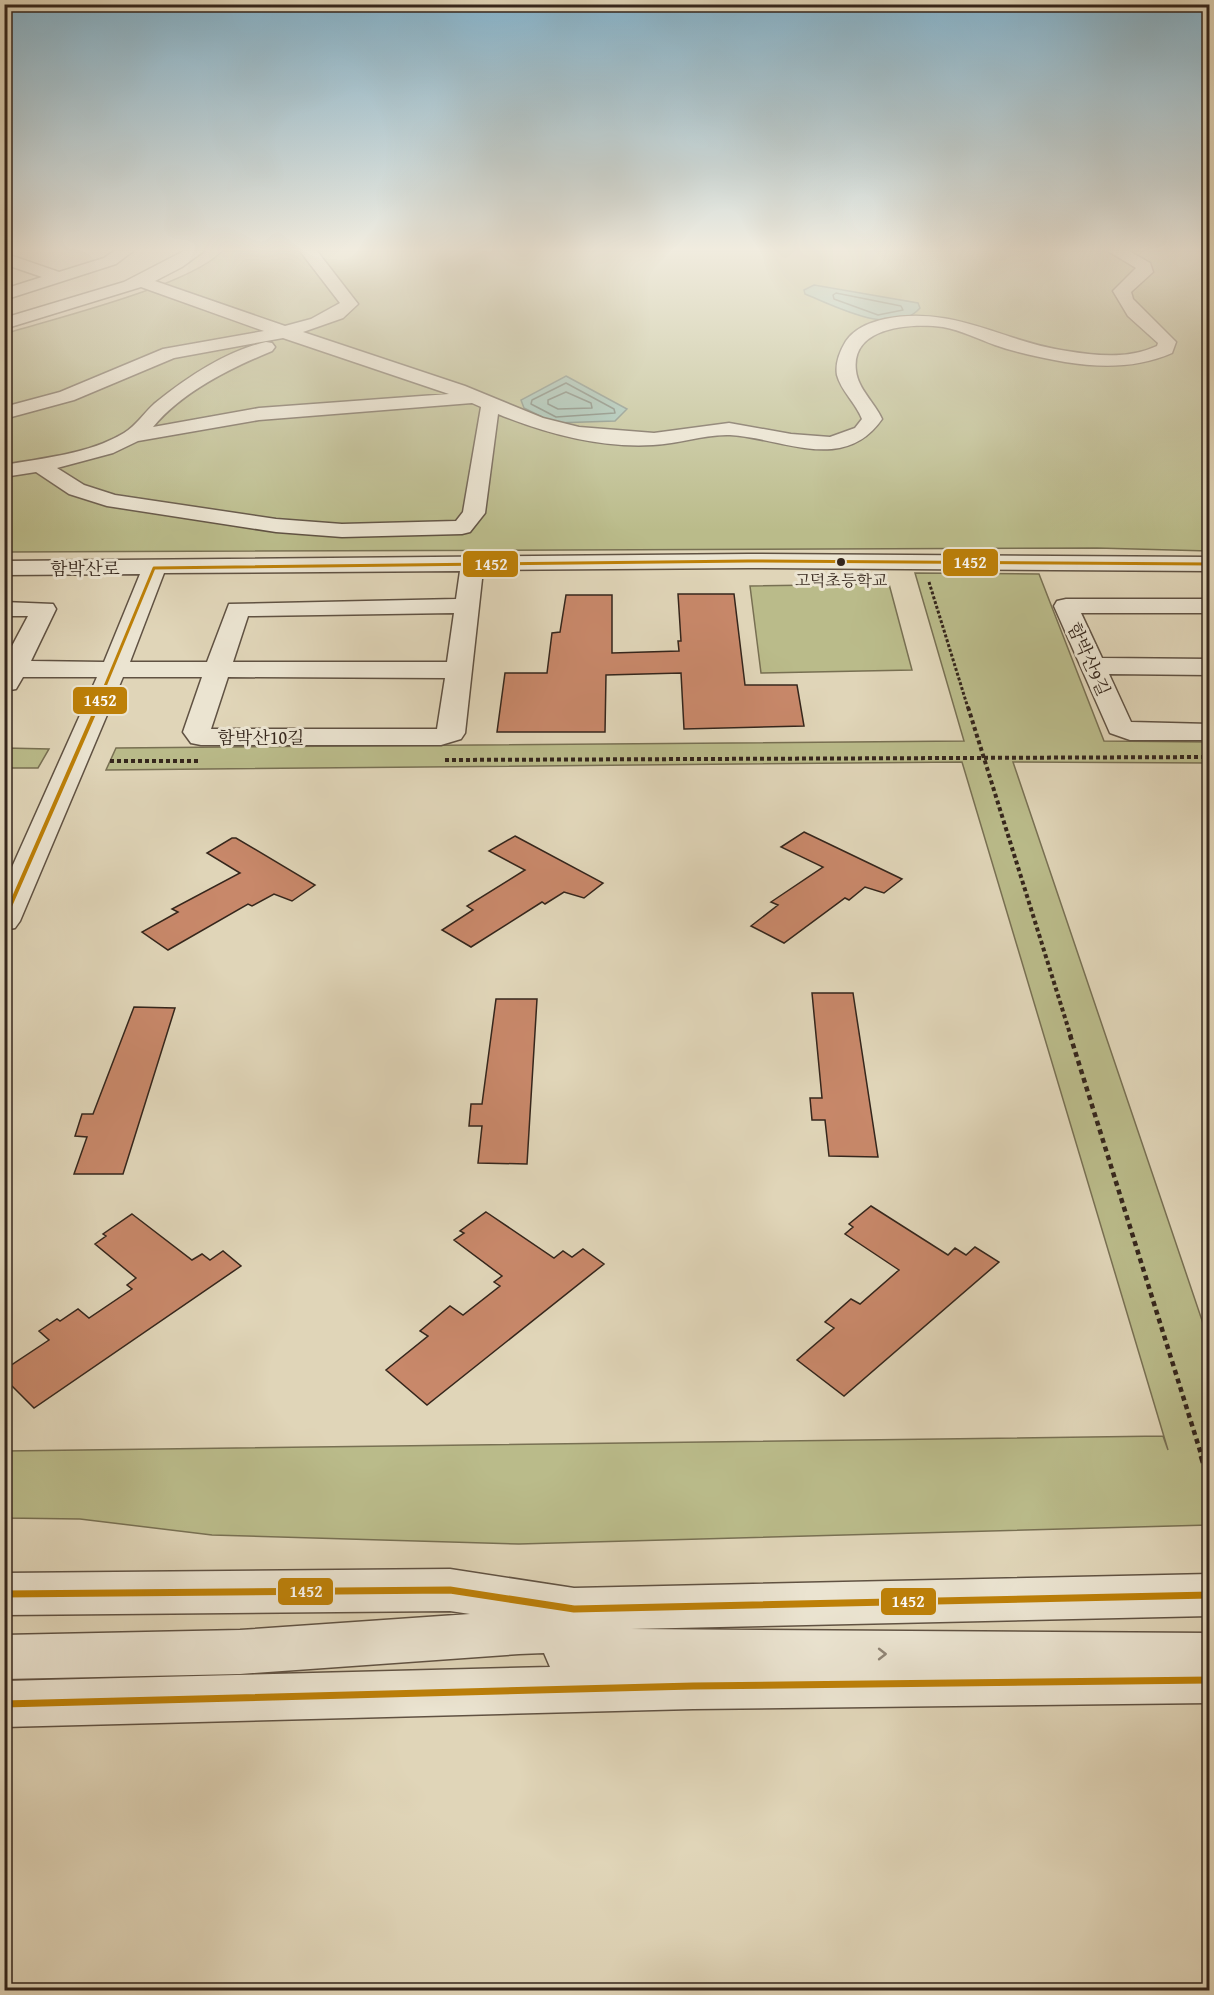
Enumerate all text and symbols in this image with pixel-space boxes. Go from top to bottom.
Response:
line badge: 1452 [942,548,999,577]
line badge: 1452 [462,550,519,578]
text: 1452 [953,550,987,574]
text: 1452 [474,552,508,576]
street label: 함박산로 [50,555,120,582]
marker: 고덕초등학교 [835,556,847,568]
place label: 고덕초등학교 [795,568,887,592]
street label: 함박산9길 [1061,618,1117,700]
line badge: 1452 [72,686,128,715]
text: 1452 [83,688,117,712]
street label: 함박산10길 [218,724,304,751]
line badge: 1452 [277,1577,334,1606]
text: 1452 [289,1579,323,1603]
line badge: 1452 [880,1587,937,1616]
text: 1452 [891,1589,925,1613]
one-way arrow [877,1648,886,1660]

